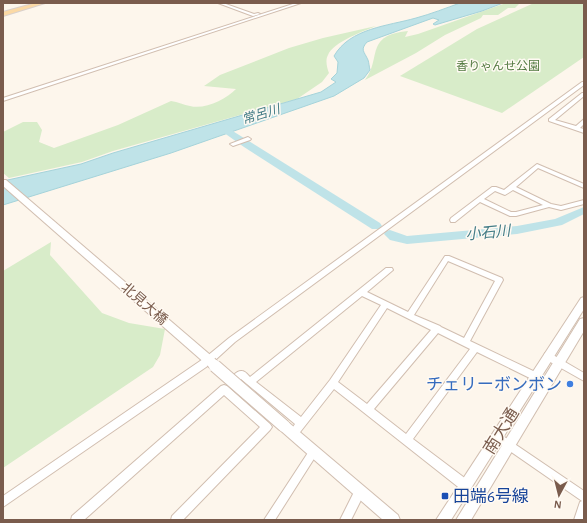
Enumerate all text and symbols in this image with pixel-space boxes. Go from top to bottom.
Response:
park label: 香りゃんせ公園 [456,59,540,72]
water label: 常呂川 [240,102,283,127]
water label: 小石川 [465,222,513,242]
street label: 北見大橋 [118,279,171,328]
place label: チェリーボンボン [426,376,562,393]
marker: チェリーボンボン [565,379,575,389]
street label: 南大通 [479,404,522,457]
north arrow [539,475,579,515]
place label: 田端6号線 [453,487,529,505]
marker: 田端6号線 [440,491,450,501]
text: N [553,499,562,510]

